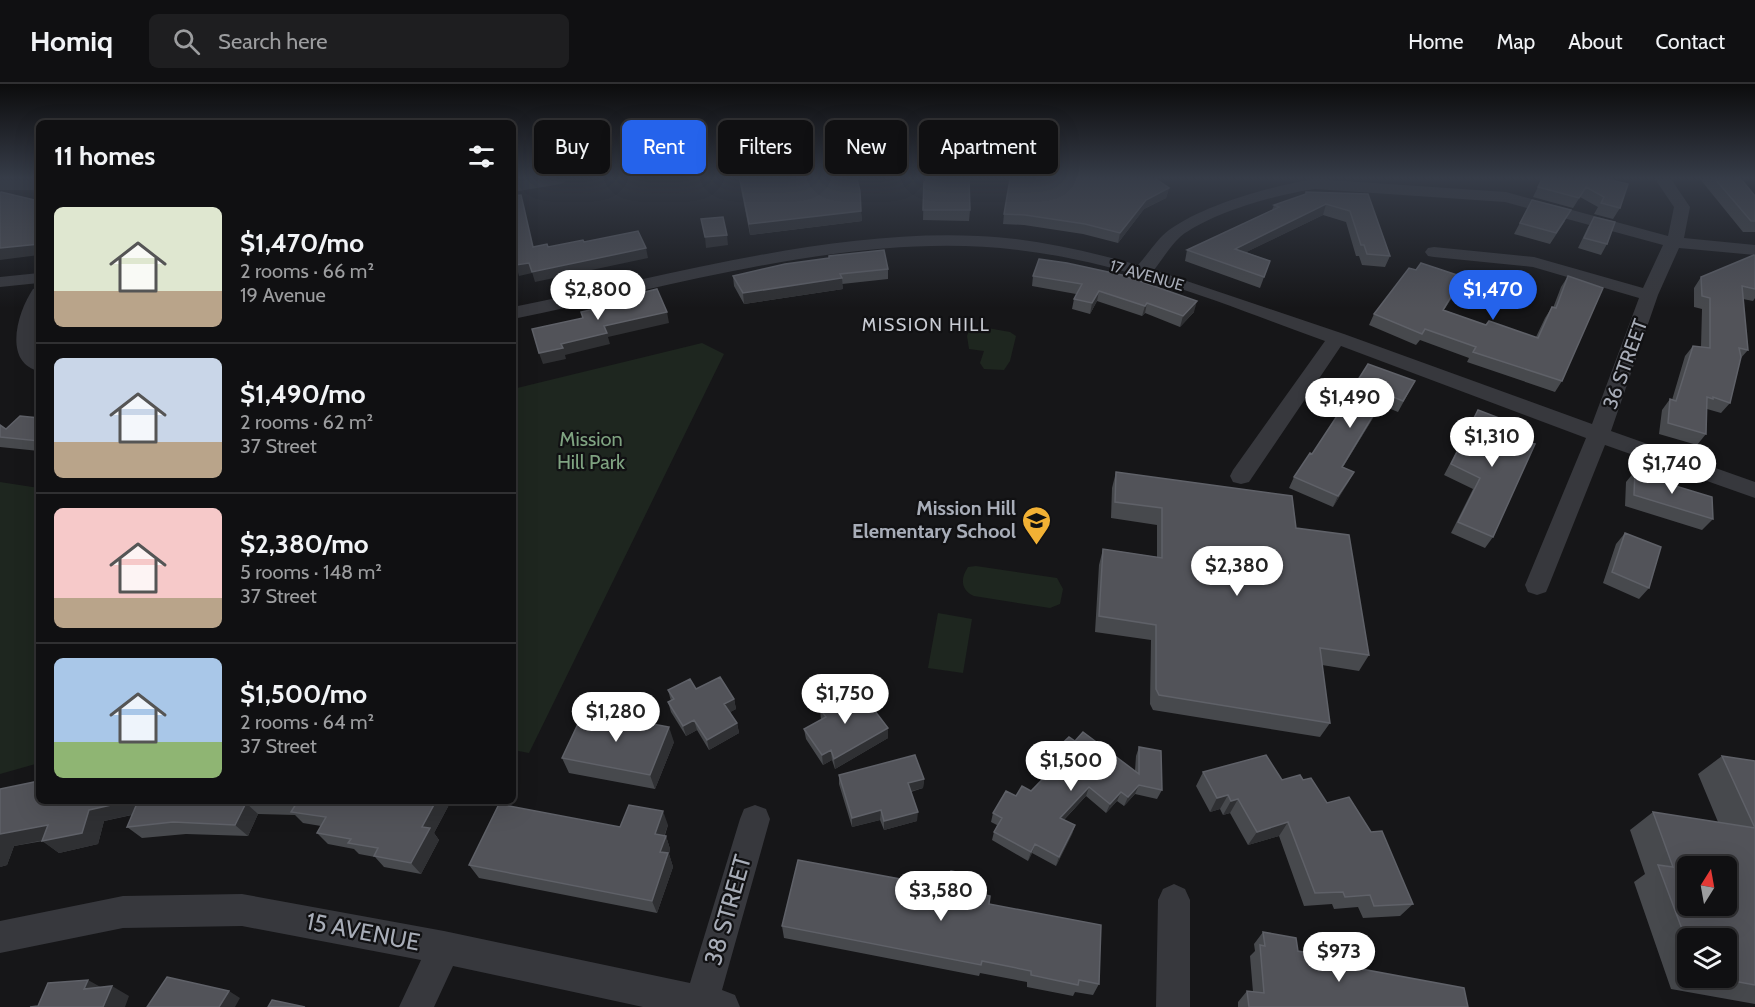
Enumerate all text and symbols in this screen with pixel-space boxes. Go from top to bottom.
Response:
search box [149,14,569,68]
text: Homiq [30,24,113,58]
icon: search [170,25,203,58]
text: Search here [218,28,327,55]
text: Home [1408,29,1464,54]
text: Map [1497,29,1535,54]
text: About [1568,29,1622,54]
text: Contact [1655,29,1725,54]
chip: Buy [534,120,610,174]
chip: Rent [622,120,706,174]
chip: Filters [718,120,813,174]
chip: New [825,120,907,174]
chip: Apartment [919,120,1058,174]
text: 11 homes [54,140,155,172]
icon: filters [465,140,498,173]
text: $1,470/mo [240,227,364,259]
icon: home [102,231,174,303]
street label: 17 AVENUE [1108,256,1186,295]
text: 2 rooms · 66 m² [240,259,374,283]
pin: $2,800 [549,270,647,321]
pin: $1,470 [1444,270,1542,321]
text: $2,800 [564,277,632,301]
text: $1,470 [1463,277,1523,301]
text: 19 Avenue [240,283,326,307]
district label: MISSION HILL [862,314,990,336]
street label: 36 STREET [1598,315,1652,412]
text: $1,490/mo [240,378,366,410]
pin: $1,490 [1301,378,1399,429]
icon: home [102,382,174,454]
text: $1,490 [1319,385,1381,409]
text: 2 rooms · 62 m² [240,410,373,434]
pin: $1,310 [1443,417,1541,468]
text: $1,310 [1464,424,1520,448]
park label: Mission Hill Park [557,427,625,474]
text: 37 Street [240,434,317,458]
pin: $1,740 [1623,444,1721,495]
text: $1,740 [1642,451,1702,475]
place label: Mission Hill Elementary School [852,496,1016,543]
school or university icon: Mission Hill Elementary School [1021,504,1053,546]
text: $2,380/mo [240,528,369,560]
icon: home [102,532,174,604]
pin: $2,380 [1188,546,1286,597]
text: $2,380 [1205,553,1269,577]
text: 5 rooms · 148 m² [240,560,382,584]
text: 37 Street [240,584,317,608]
pin: $1,750 [796,674,894,725]
text: $1,500/mo [240,678,367,710]
text: $1,750 [816,681,874,705]
icon: home [102,682,174,754]
pin: $1,280 [567,692,665,743]
text: $1,280 [586,699,646,723]
text: 2 rooms · 64 m² [240,710,374,734]
text: 37 Street [240,734,317,758]
pin: $1,500 [1022,741,1120,792]
text: $1,500 [1040,748,1102,772]
street label: 38 STREET [698,851,757,968]
north arrow [1677,856,1737,916]
map controls [1677,856,1737,988]
pin: $3,580 [892,871,990,922]
text: $3,580 [909,878,973,902]
street label: 15 AVENUE [304,906,422,957]
button: layers [1677,928,1737,988]
pin: $973 [1303,932,1375,983]
text: $973 [1317,939,1361,963]

